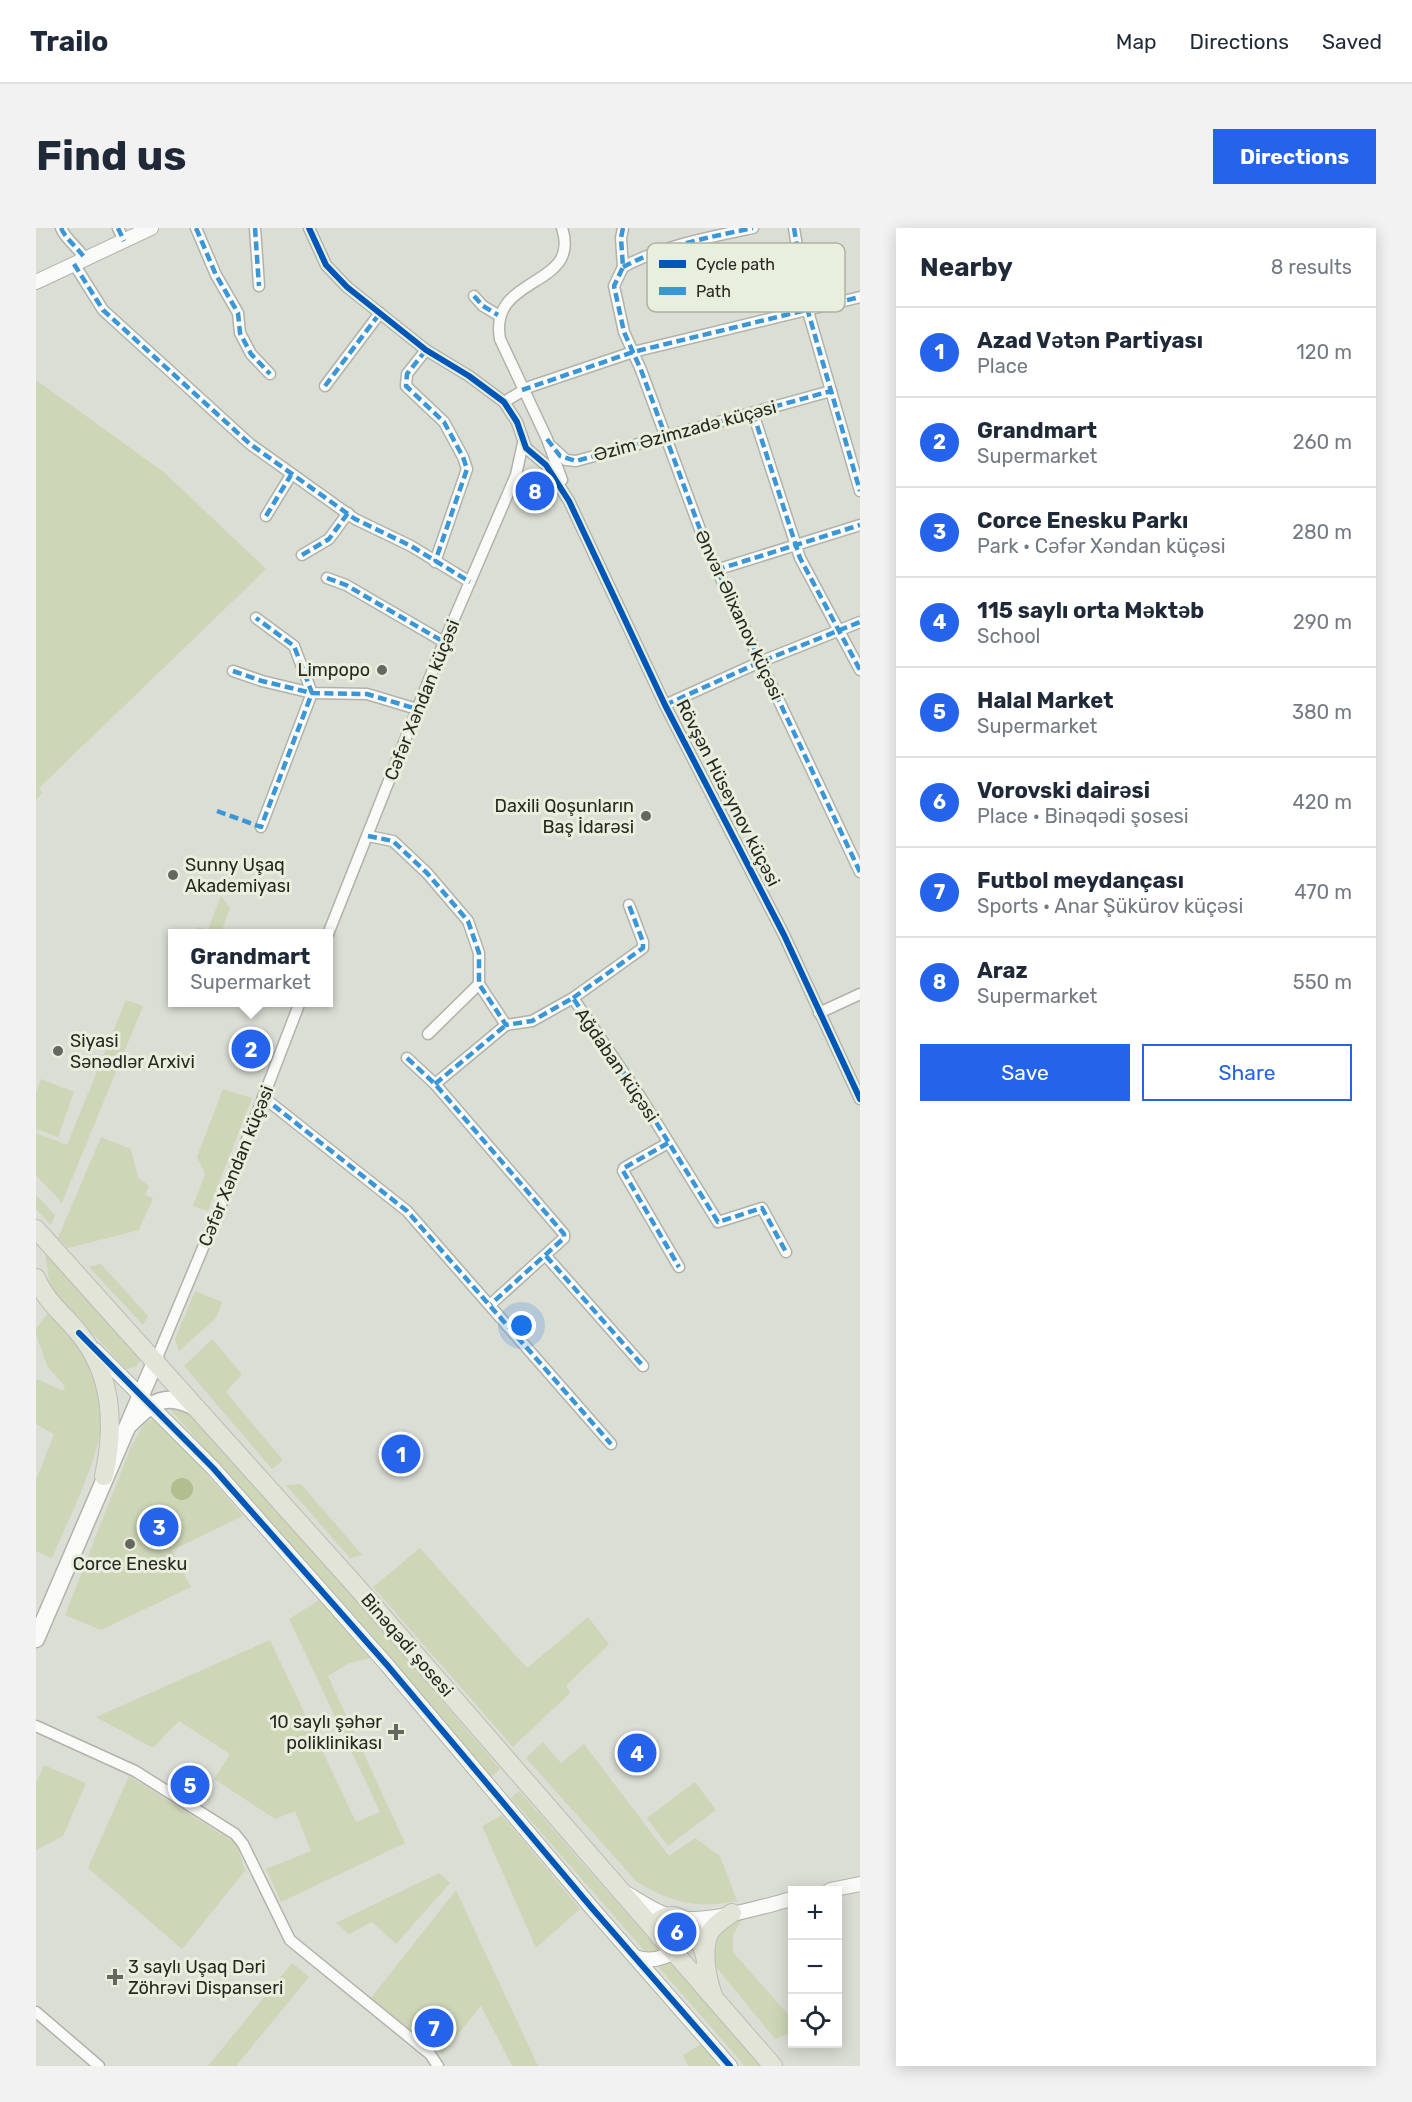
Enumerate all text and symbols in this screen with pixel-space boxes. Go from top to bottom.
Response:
text: Trailo [30,25,108,58]
text: Map [1116,29,1157,54]
text: Directions [1190,29,1289,54]
text: Saved [1322,29,1382,54]
button: Directions [1213,129,1376,184]
text: Find us [36,131,187,181]
legend [647,243,845,312]
text: Nearby [920,252,1013,283]
text: Cycle path [696,255,775,274]
text: 8 results [1271,255,1352,279]
text: Path [696,282,731,301]
text: Azad Vətən Partiyası [977,327,1203,354]
text: 1 [935,340,944,364]
text: 120 m [1296,340,1352,364]
text: Place [977,354,1028,378]
street label: Əzim Əzimzadə küçəsi [591,396,779,466]
text: Grandmart [977,417,1097,444]
text: 2 [933,430,946,454]
text: 260 m [1293,430,1352,454]
text: Supermarket [977,444,1097,468]
pin: 8 [516,468,554,514]
text: Corce Enesku Parkı [977,507,1188,534]
text: 3 [933,520,946,544]
text: 280 m [1292,520,1352,544]
street label: Ənvər Əlixanov küçəsi [690,526,788,704]
text: Park · Cəfər Xəndan küçəsi [977,534,1226,558]
text: 115 saylı orta Məktəb [977,597,1204,624]
text: 4 [933,610,946,634]
text: 290 m [1293,610,1352,634]
street label: Cəfər Xəndan küçəsi [380,616,464,784]
text: School [977,624,1040,648]
place label: Limpopo [297,659,370,681]
marker: Limpopo [375,663,389,677]
text: Halal Market [977,687,1113,714]
street label: Rövşən Hüseynov küçəsi [671,696,785,890]
text: 5 [933,700,946,724]
text: 380 m [1292,700,1352,724]
text: Supermarket [977,714,1097,738]
text: Vorovski dairəsi [977,777,1150,804]
text: 6 [933,790,946,814]
text: 420 m [1292,790,1352,814]
place label: Daxili Qoşunların Baş İdarəsi [495,795,634,838]
text: Place · Binəqədi şosesi [977,804,1189,828]
marker: Daxili Qoşunların Baş İdarəsi [639,809,653,823]
place label: Sunny Uşaq Akademiyası [185,854,290,897]
text: Futbol meydançası [977,867,1184,894]
marker: Sunny Uşaq Akademiyası [166,868,180,882]
text: 7 [934,880,945,904]
text: 470 m [1294,880,1352,904]
text: Sports · Anar Şükürov küçəsi [977,894,1243,918]
popup [168,929,333,1007]
text: Grandmart [190,943,310,970]
text: Araz [977,957,1028,984]
text: Supermarket [190,970,311,994]
text: 8 [933,970,946,994]
text: 550 m [1293,970,1352,994]
text: Supermarket [977,984,1097,1008]
street label: Ağdaban küçəsi [571,1004,663,1126]
pin: 2 [232,1026,270,1072]
place label: Siyasi Sənədlər Arxivi [70,1030,195,1073]
marker: Siyasi Sənədlər Arxivi [51,1044,65,1058]
button: Save [920,1044,1130,1101]
button: Share [1142,1044,1352,1101]
street label: Cəfər Xəndan küçəsi [194,1082,278,1250]
your location [507,1311,536,1340]
pin: 1 [382,1432,421,1476]
pin: 3 [140,1504,178,1550]
marker: Corce Enesku [123,1537,137,1551]
place label: Corce Enesku [73,1553,187,1575]
street label: Binəqədi şosesi [356,1589,458,1701]
place label: 10 saylı şəhər poliklinikası [269,1711,382,1754]
marker: 10 saylı şəhər poliklinikası [387,1723,405,1741]
pin: 4 [618,1730,656,1775]
pin: 5 [170,1762,210,1808]
map controls [788,1886,842,2048]
button: + [788,1886,842,1940]
pin: 6 [658,1910,696,1954]
button: − [788,1940,842,1994]
place label: 3 saylı Uşaq Dəri Zöhrəvi Dispanseri [128,1956,283,1999]
marker: 3 saylı Uşaq Dəri Zöhrəvi Dispanseri [106,1968,124,1986]
button: locate [788,1994,842,2048]
pin: 7 [414,2006,454,2050]

